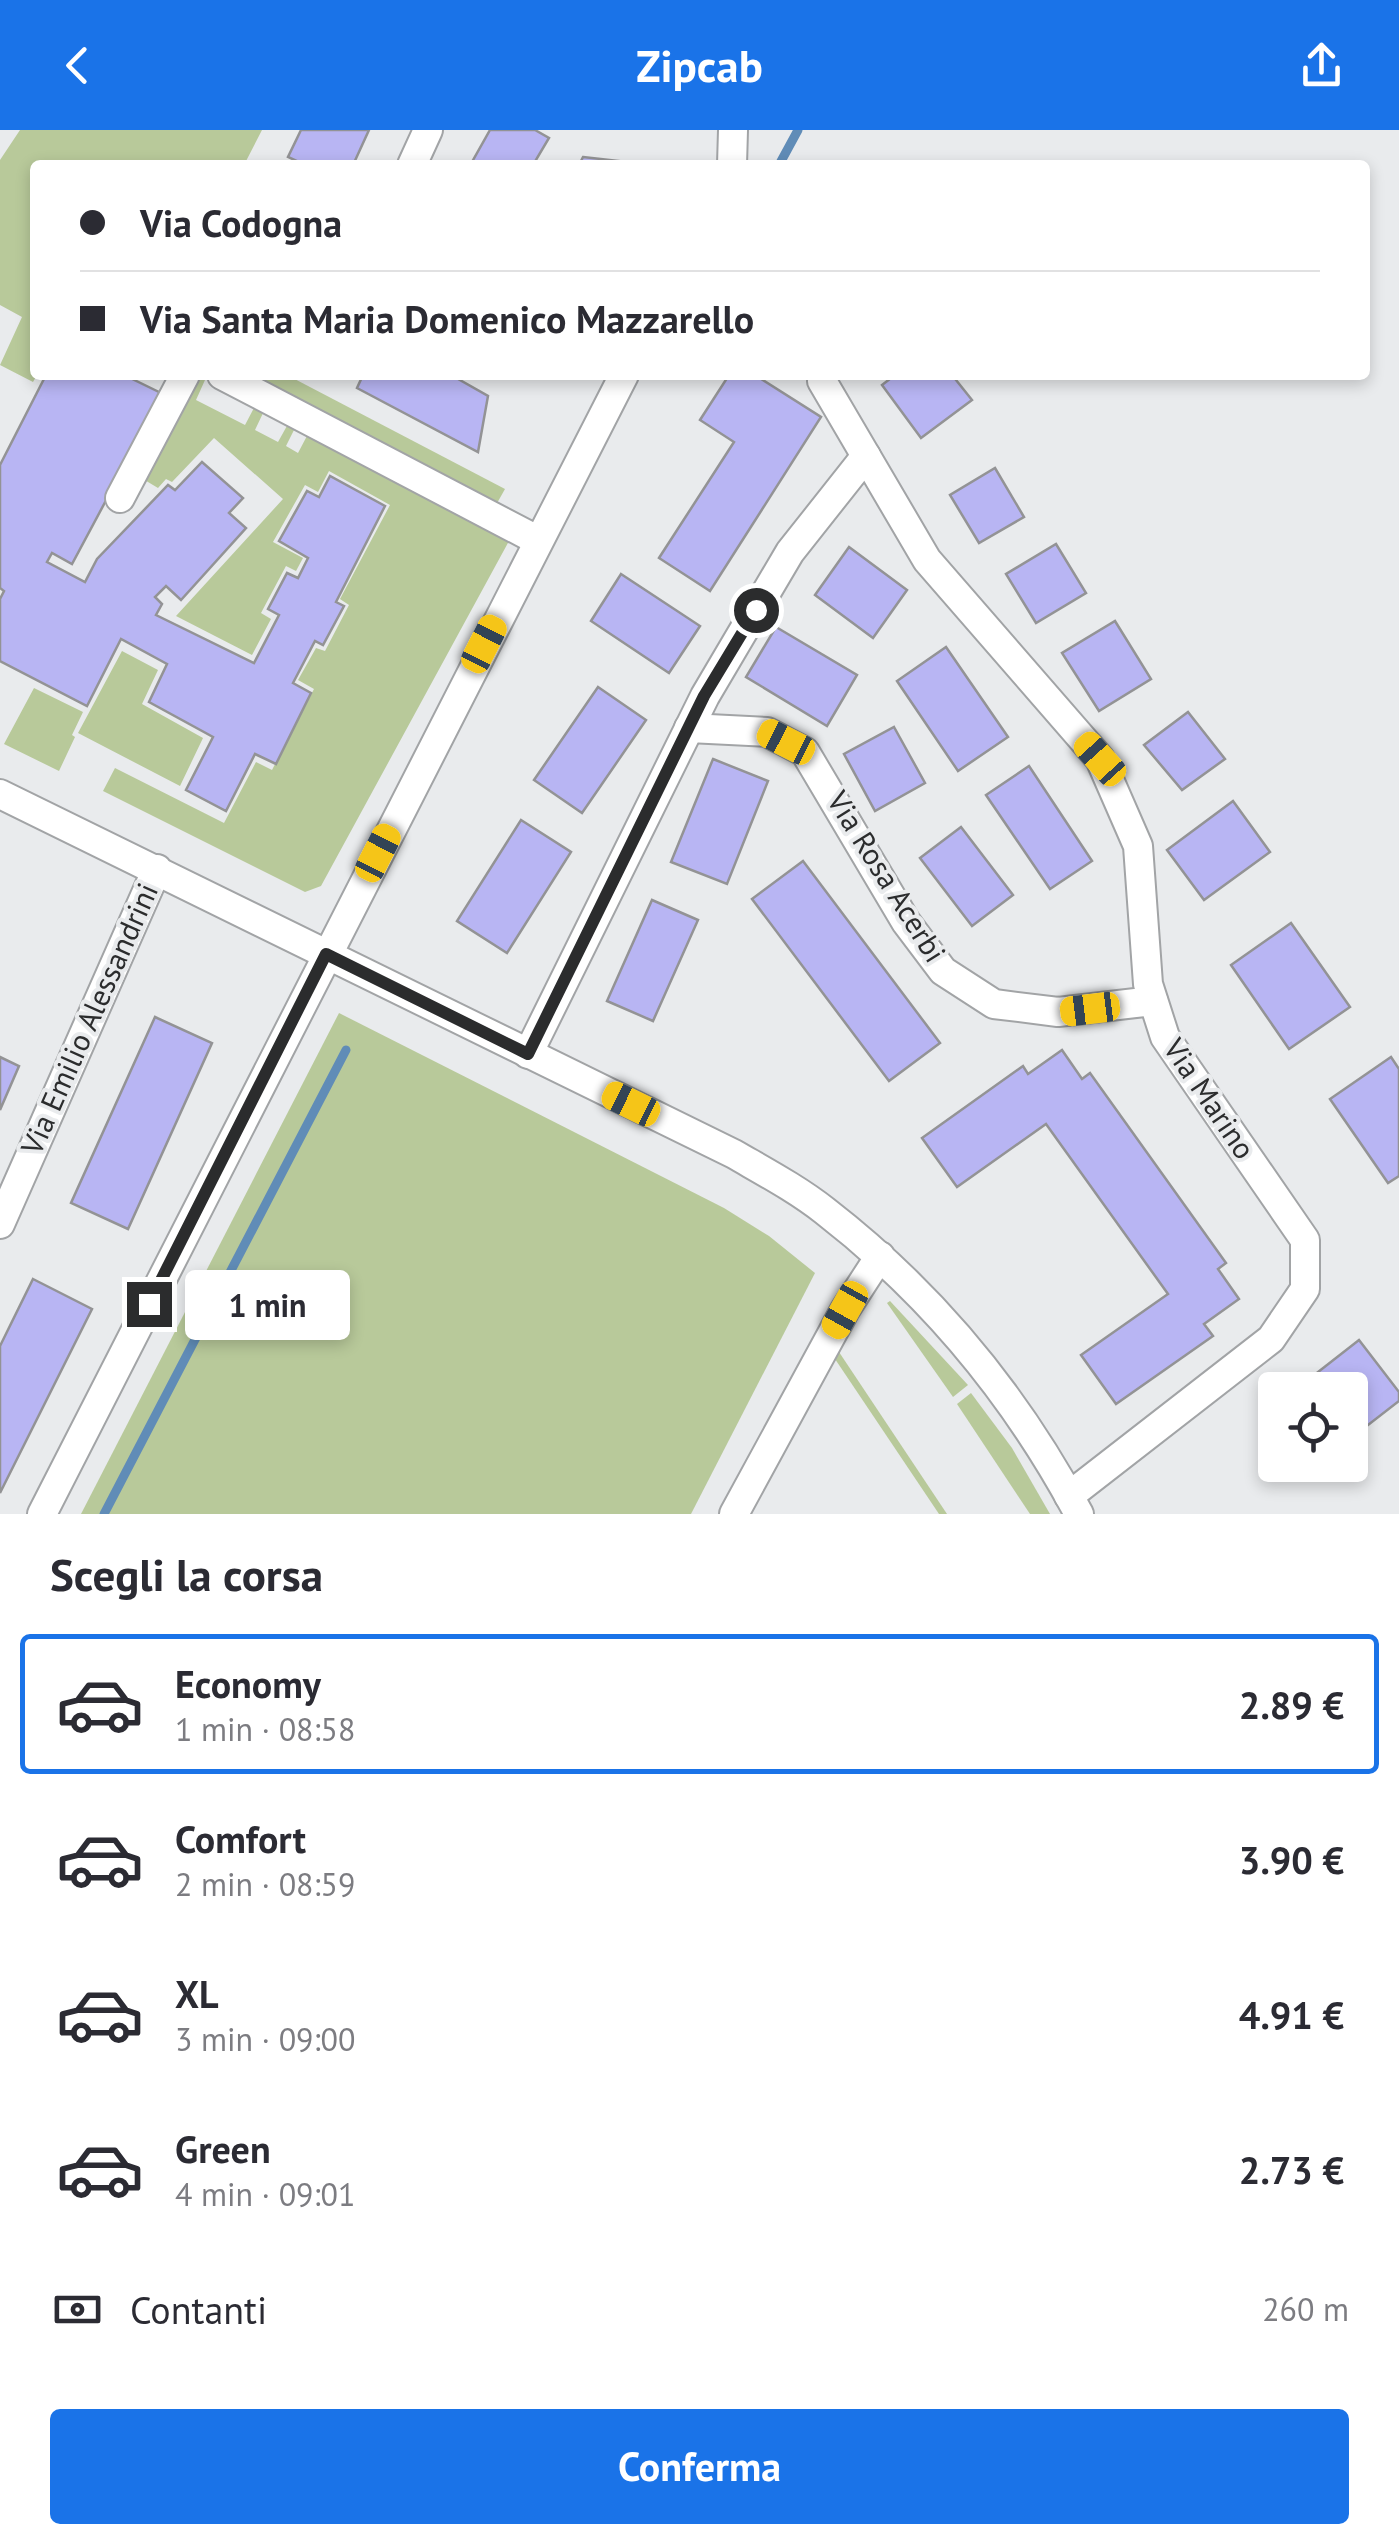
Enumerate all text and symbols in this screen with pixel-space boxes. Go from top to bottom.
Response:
text: Zipcab [636,36,763,94]
icon: back [50,38,105,93]
icon: share [1294,38,1349,93]
text: Via Codogna [140,198,342,247]
text: Via Santa Maria Domenico Mazzarello [140,294,754,343]
route start [734,588,779,633]
car [457,610,511,678]
car [752,715,820,769]
car [1069,727,1131,791]
street label: Via Rosa Acerbi [819,782,955,969]
car [351,819,405,887]
street label: Via Emilio Alessandrini [11,876,166,1161]
car [1058,990,1122,1028]
street label: Via Marino [1155,1030,1265,1166]
car [597,1077,665,1131]
callout: 1 min [184,1269,349,1339]
car [817,1276,873,1344]
route end [127,1282,172,1327]
text: 1 min [228,1284,307,1326]
map controls [1258,1372,1368,1482]
button: locate [1258,1372,1368,1482]
text: Scegli la corsa [50,1545,323,1603]
icon: car [55,1659,145,1749]
text: Economy [175,1659,321,1708]
text: 2.89 € [1239,1680,1344,1729]
text: 1 min · 08:58 [175,1708,355,1750]
icon: car [55,1814,145,1904]
text: Comfort [175,1814,306,1863]
text: 3.90 € [1239,1835,1344,1884]
text: 2 min · 08:59 [175,1863,355,1905]
icon: car [55,1969,145,2059]
text: XL [175,1969,219,2018]
text: 4.91 € [1239,1990,1344,2039]
text: 3 min · 09:00 [175,2018,355,2060]
icon: car [55,2124,145,2214]
text: Green [175,2124,271,2173]
text: 2.73 € [1239,2145,1344,2194]
text: 4 min · 09:01 [175,2173,355,2215]
icon: cash [50,2282,105,2337]
text: Contanti [130,2285,267,2334]
text: 260 m [1262,2288,1349,2330]
button: Conferma [50,2409,1349,2524]

